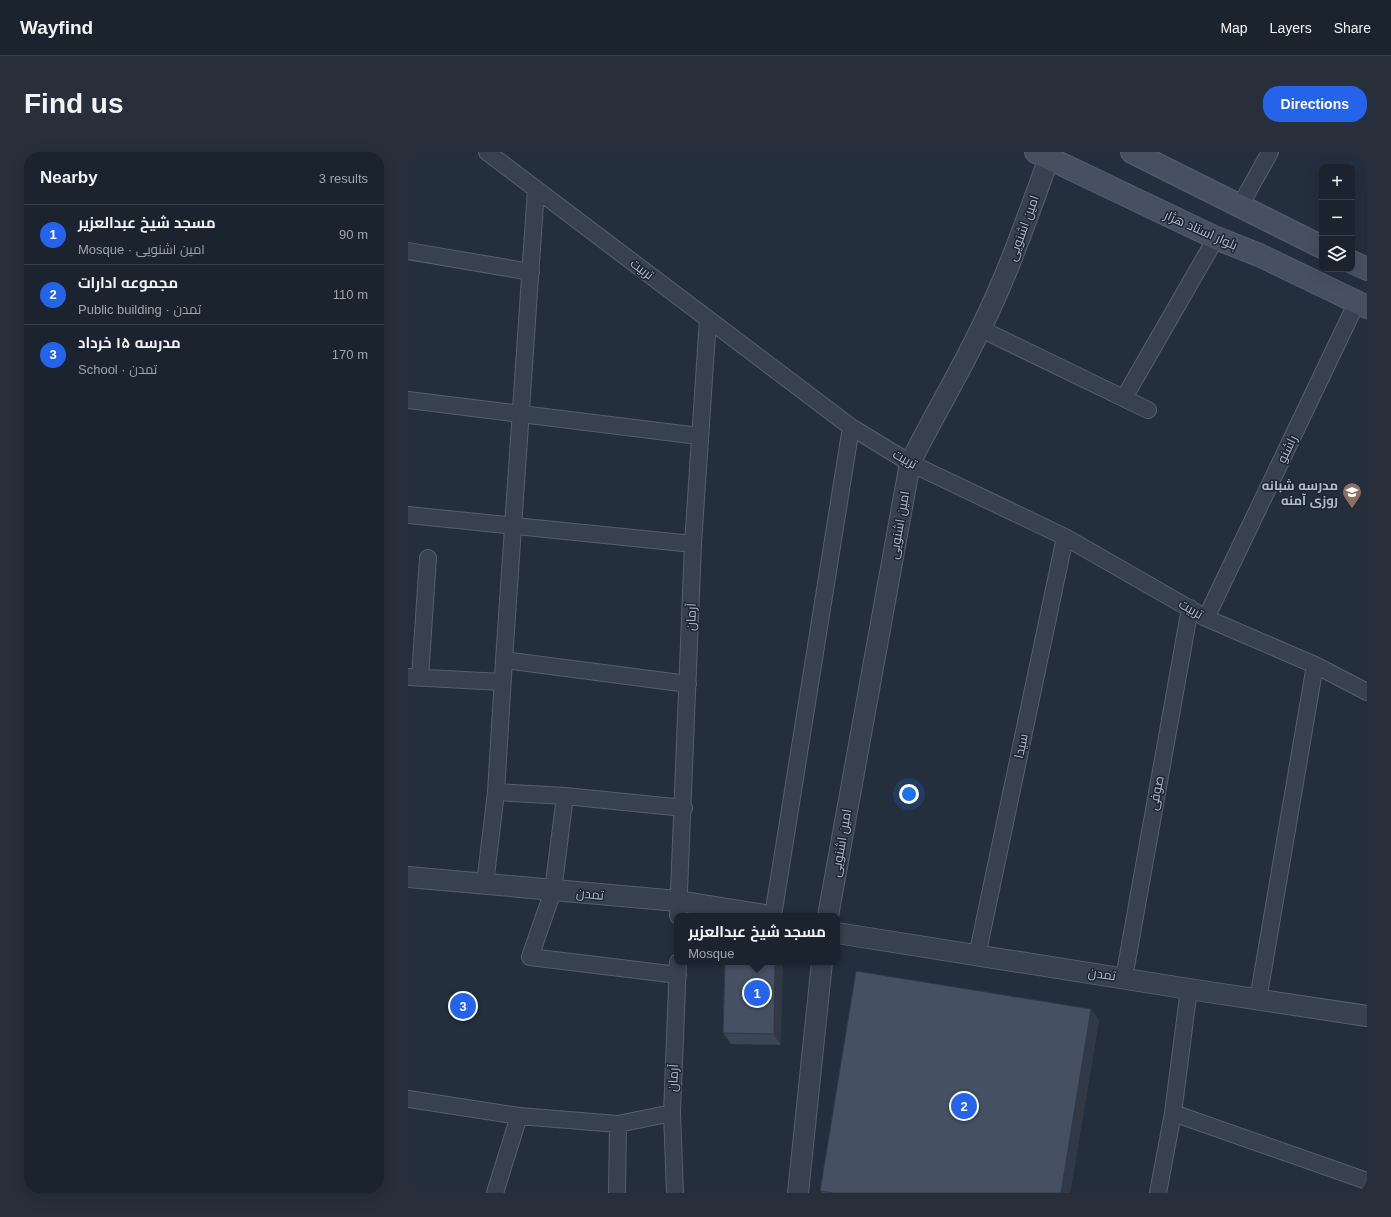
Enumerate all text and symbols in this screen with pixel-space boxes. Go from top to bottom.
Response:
text: Wayfind [20,17,93,38]
text: Map [1220,20,1248,36]
text: Layers [1270,20,1312,36]
text: Share [1334,20,1371,36]
button: Directions [1263,86,1367,122]
text: Find us [24,88,124,119]
map controls [1319,164,1355,272]
button: + [1319,164,1355,200]
text: Nearby [40,168,98,187]
text: 3 results [319,171,368,186]
street label: امین اشنویی [1004,193,1042,263]
button: − [1319,200,1355,236]
street label: بلوار استاد هژار [1161,207,1240,253]
text: مسجد شیخ عبدالعزیر [78,214,216,231]
text: 1 [49,227,57,242]
text: 90 m [339,227,368,242]
button: layers [1319,236,1355,272]
text: Mosque · امین اشنویی [78,242,205,257]
street label: تربیت [627,255,657,283]
text: مجموعه ادارات [78,274,178,291]
text: 2 [49,287,57,302]
text: 110 m [333,287,368,302]
text: Public building · تمدن [78,302,201,317]
text: مدرسه ۱۵ خرداد [78,334,181,351]
text: 3 [49,347,57,362]
text: 170 m [332,347,368,362]
text: School · تمدن [78,362,157,377]
street label: راشنو [1274,433,1300,465]
street label: تربیت [890,446,920,472]
place label: مدرسه شبانه روزی آمنه [1262,478,1338,509]
school or university icon: مدرسه شبانه روزی آمنه [1341,481,1363,509]
street label: امین اشنویی [886,490,912,560]
street label: تربیت [1176,596,1206,622]
street label: آرمان [683,602,699,631]
street label: سیدا [1011,732,1031,760]
street label: صوفی [1145,774,1167,812]
your location [899,784,919,804]
street label: امین اشنویی [828,808,854,878]
street label: تمدن [575,885,605,903]
popup [674,913,840,965]
text: مسجد شیخ عبدالعزیر [688,923,826,940]
text: Mosque [688,946,734,961]
street label: تمدن [1087,965,1117,983]
pin: 1 [744,978,770,1008]
pin: 3 [450,991,476,1021]
street label: آرمان [665,1063,681,1092]
pin: 2 [951,1091,977,1121]

